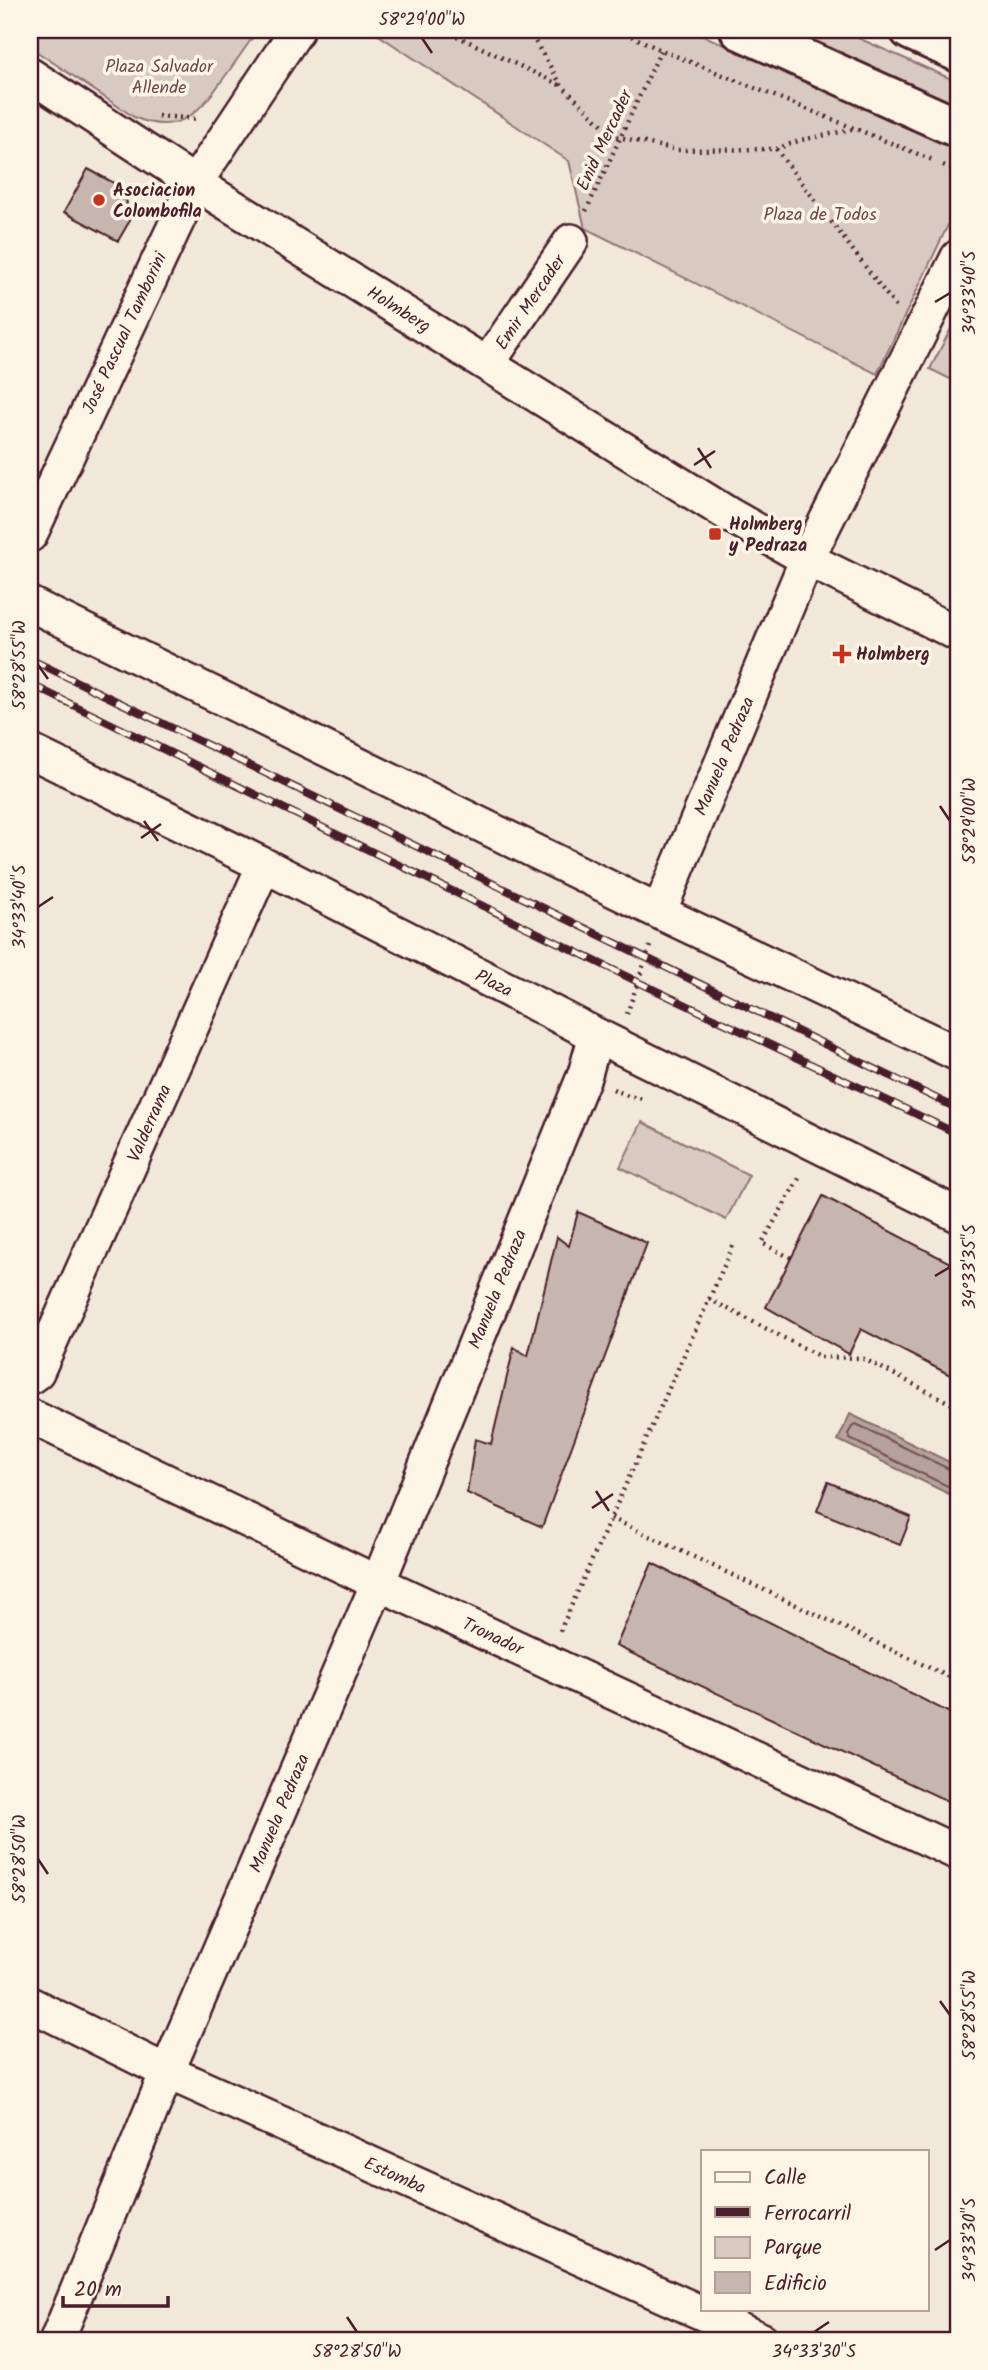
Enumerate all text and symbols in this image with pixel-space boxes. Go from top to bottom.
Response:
text: 58°29'00"W [379,6,465,35]
park label: Plaza Salvador Allende [105,53,214,103]
street label: Enid Mercader [569,84,642,196]
place label: Asociacion Colombofila [113,177,202,227]
marker: Asociacion Colombofila [91,192,107,208]
park label: Plaza de Todos [763,201,877,230]
street label: José Pascual Tamborini [75,247,176,420]
street label: Emir Mercader [488,248,575,357]
text: 34°33'40"S [956,251,985,335]
street label: Holmberg [360,279,436,341]
place label: Holmberg y Pedraza [728,511,807,561]
marker: Holmberg y Pedraza [707,526,723,542]
text: 58°28'55"W [6,620,35,710]
place label: Holmberg [856,641,930,670]
marker: Holmberg [834,646,850,662]
street label: Manuela Pedraza [687,693,763,821]
text: 58°29'00"W [956,778,985,864]
text: 34°33'40"S [6,865,35,949]
street label: Plaza [469,963,517,1006]
street label: Valderrama [120,1080,180,1167]
text: 34°33'35"S [956,1224,985,1309]
street label: Manuela Pedraza [461,1225,536,1354]
street label: Tronador [457,1611,529,1665]
street label: Manuela Pedraza [242,1750,318,1878]
text: 58°28'50"W [6,1814,35,1904]
text: 58°28'55"W [956,1970,985,2060]
street label: Estomba [359,2150,430,2203]
legend [701,2150,928,2310]
text: Calle [764,2162,807,2195]
text: 34°33'30"S [956,2197,985,2282]
text: Ferrocarril [764,2198,851,2231]
text: Parque [764,2232,822,2265]
scale bar [63,2265,168,2309]
text: Edificio [764,2268,827,2301]
text: 20 m [74,2274,122,2307]
text: 58°28'50"W [312,2338,402,2367]
text: 34°33'30"S [772,2338,857,2367]

